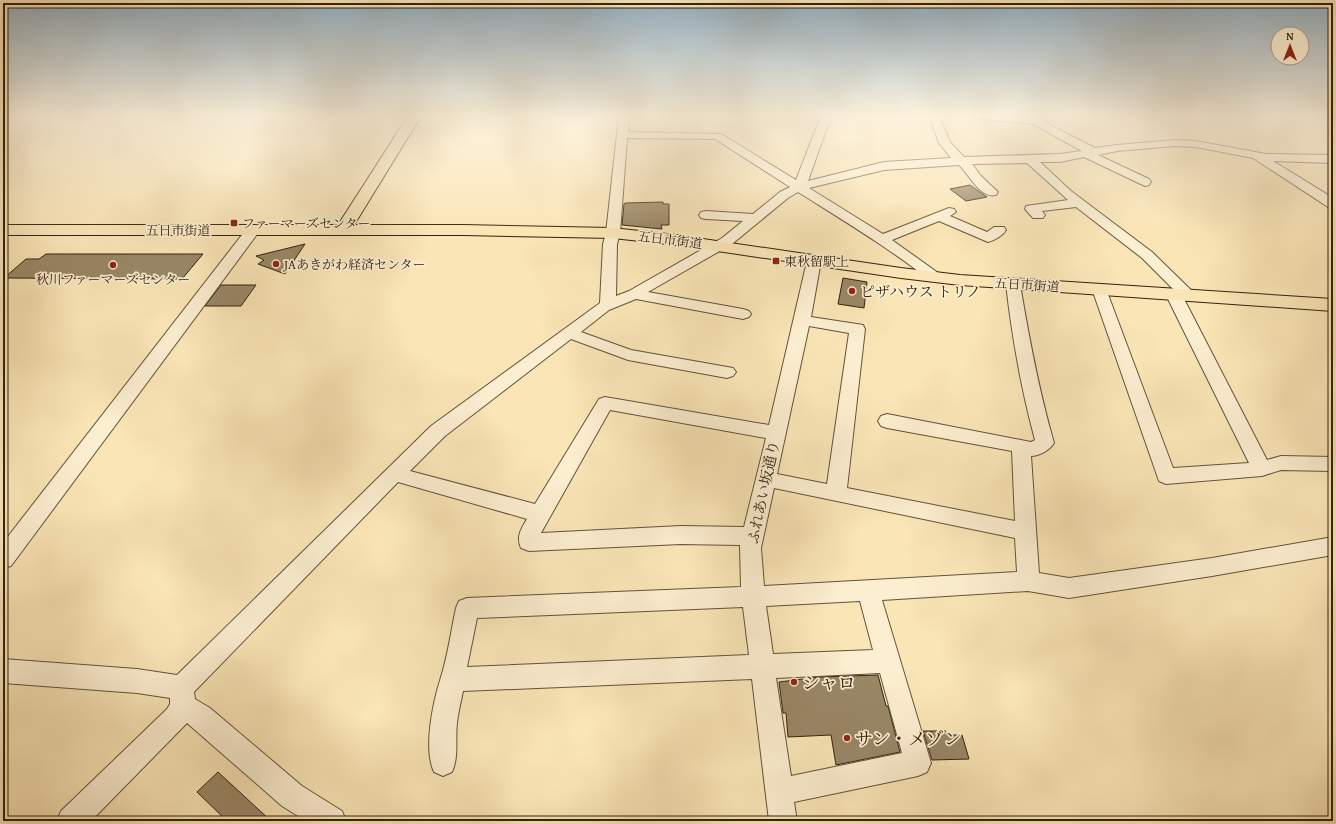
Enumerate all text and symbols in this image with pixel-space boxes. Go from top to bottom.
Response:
north arrow [1270,26,1310,66]
text: N [1286,28,1294,44]
place label: ファーマーズセンター [242,214,371,233]
marker: ファーマーズセンター [229,218,239,228]
street label: 五日市街道 [145,221,211,240]
street label: 五日市街道 [637,227,703,253]
place label: 東秋留駅上 [784,252,849,271]
place label: JAあきがわ経済センター [282,255,425,274]
marker: 東秋留駅上 [771,256,781,266]
marker: JAあきがわ経済センター [271,259,281,269]
marker: 秋川ファーマーズセンター [108,260,118,270]
place label: 秋川ファーマーズセンター [36,270,190,289]
street label: 五日市街道 [994,273,1060,297]
place label: ピザハウス トリノ [860,281,981,302]
marker: ピザハウス トリノ [847,286,857,296]
street label: ふれあい坂通り [742,438,784,546]
place label: シャロ [802,669,856,696]
marker: シャロ [789,677,799,687]
place label: サン・メゾン [855,725,962,752]
marker: サン・メゾン [842,733,852,743]

